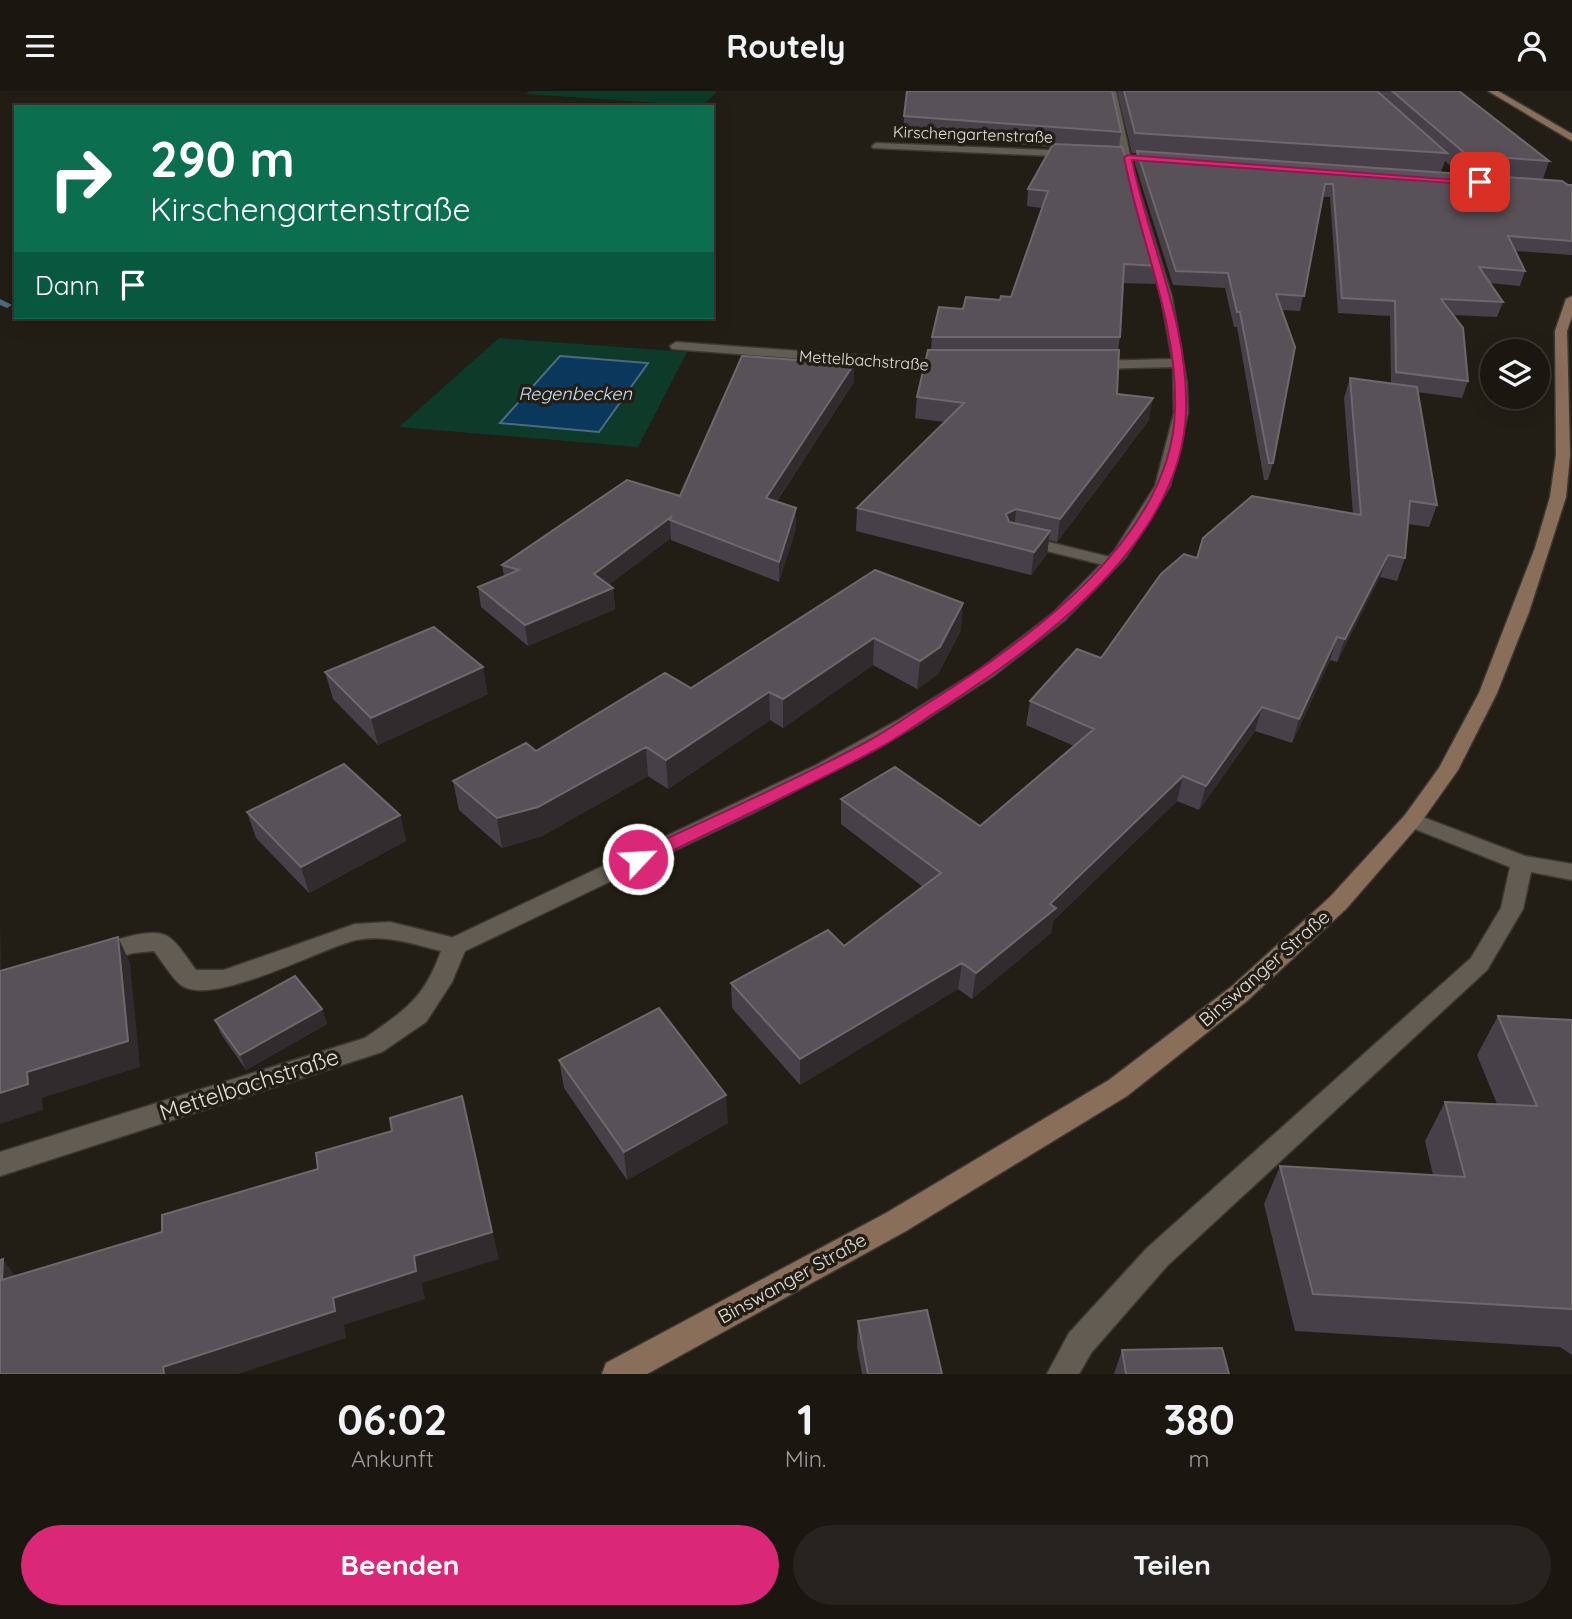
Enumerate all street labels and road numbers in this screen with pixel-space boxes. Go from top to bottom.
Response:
street label: Kirschengartenstraße [893,121,1053,147]
street label: Mettelbachstraße [799,345,929,375]
street label: Binswanger Straße [1194,905,1334,1031]
street label: Mettelbachstraße [156,1041,342,1127]
street label: Binswanger Straße [714,1227,870,1329]

